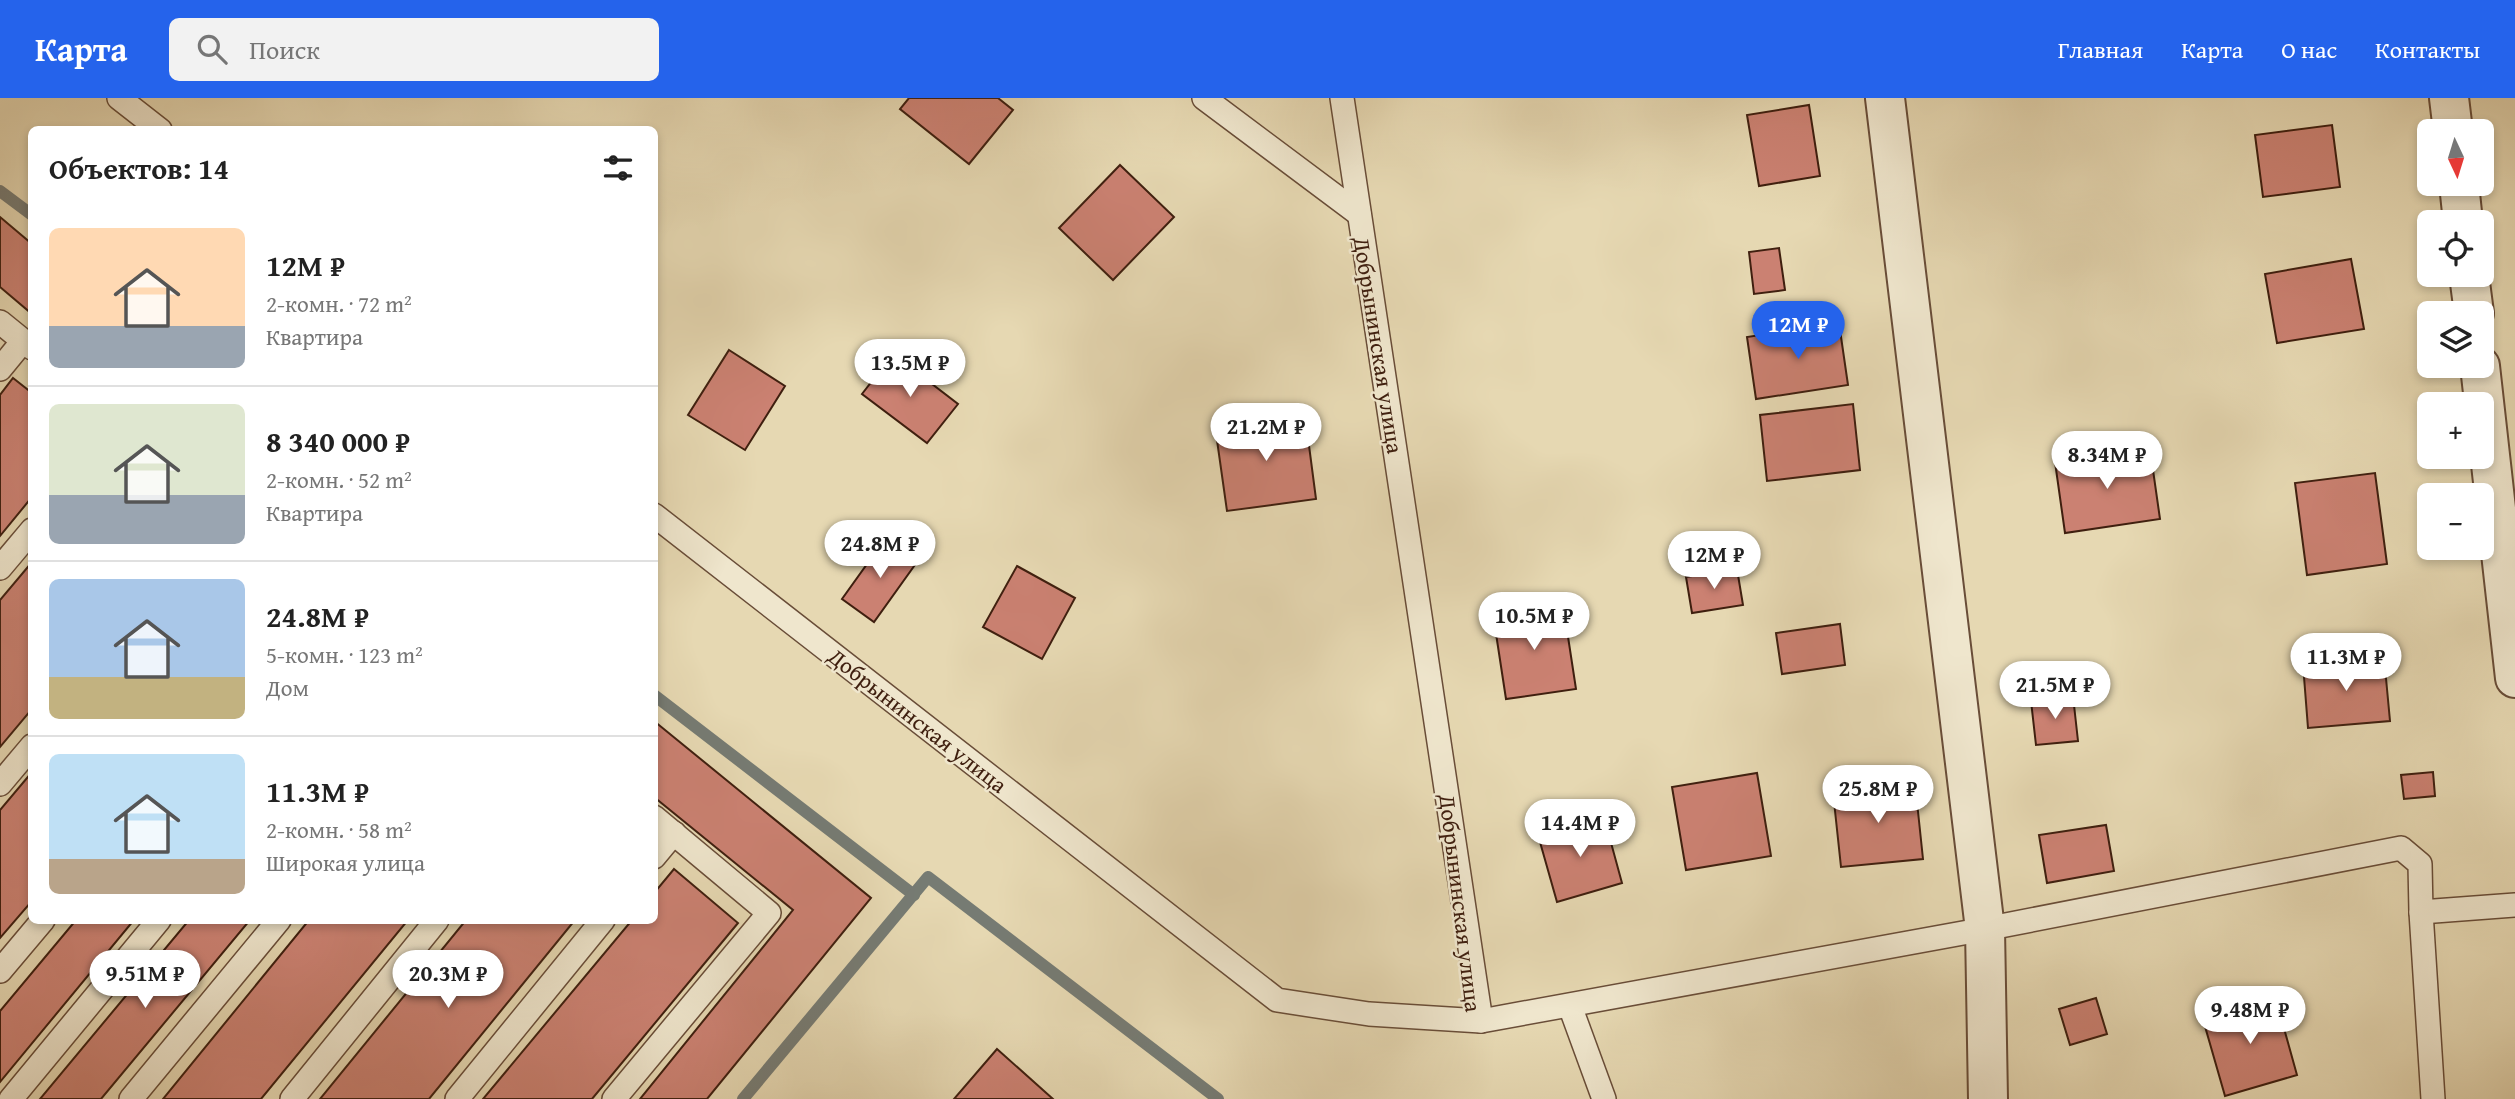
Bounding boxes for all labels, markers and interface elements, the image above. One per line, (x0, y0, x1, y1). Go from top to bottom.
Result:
search box (169, 18, 659, 81)
text: Карта (35, 25, 127, 73)
icon: search (193, 30, 231, 68)
text: Поиск (249, 30, 320, 69)
text: Главная (2058, 32, 2143, 67)
text: Карта (2181, 32, 2243, 67)
text: О нас (2281, 32, 2337, 67)
text: Контакты (2375, 32, 2480, 67)
north arrow (2417, 119, 2494, 196)
map controls (2417, 119, 2494, 560)
text: Объектов: 14 (49, 146, 229, 190)
icon: filters (599, 149, 637, 187)
button: locate (2417, 210, 2494, 287)
street label: Добрынинская улица (1345, 233, 1412, 456)
text: 12M ₽ (266, 243, 345, 287)
icon: home (105, 256, 189, 340)
text: 2-комн. · 72 m² (266, 287, 412, 320)
button: layers (2417, 301, 2494, 378)
pin: 12M ₽ (1749, 302, 1847, 361)
text: 12M ₽ (1768, 307, 1828, 340)
text: Квартира (266, 320, 363, 353)
pin: 13.5M ₽ (845, 340, 975, 399)
text: 13.5M ₽ (870, 345, 950, 378)
button: + (2417, 392, 2494, 469)
pin: 21.2M ₽ (1201, 404, 1331, 463)
text: 21.2M ₽ (1226, 409, 1306, 442)
text: 8 340 000 ₽ (266, 419, 410, 463)
icon: home (105, 432, 189, 516)
pin: 8.34M ₽ (2042, 432, 2172, 491)
text: 8.34M ₽ (2067, 437, 2147, 470)
text: 2-комн. · 52 m² (266, 463, 412, 496)
button: − (2417, 483, 2494, 560)
text: Квартира (266, 496, 363, 529)
pin: 24.8M ₽ (815, 520, 945, 580)
text: 24.8M ₽ (840, 526, 920, 559)
pin: 12M ₽ (1665, 532, 1763, 591)
text: 12M ₽ (1684, 537, 1744, 570)
pin: 10.5M ₽ (1469, 592, 1599, 652)
text: 24.8M ₽ (266, 594, 369, 638)
text: 10.5M ₽ (1494, 598, 1574, 631)
icon: home (105, 607, 189, 691)
pin: 11.3M ₽ (2281, 634, 2411, 693)
text: 5-комн. · 123 m² (266, 638, 423, 671)
street label: Добрынинская улица (821, 639, 1015, 800)
text: 11.3M ₽ (2306, 639, 2386, 672)
pin: 21.5M ₽ (1990, 662, 2120, 721)
text: 21.5M ₽ (2015, 667, 2095, 700)
text: Дом (266, 671, 309, 704)
pin: 25.8M ₽ (1813, 766, 1943, 825)
text: 11.3M ₽ (266, 769, 369, 813)
text: 25.8M ₽ (1838, 771, 1918, 804)
icon: home (105, 782, 189, 866)
street label: Добрынинская улица (1431, 791, 1491, 1014)
pin: 14.4M ₽ (1515, 800, 1645, 859)
text: 14.4M ₽ (1540, 805, 1620, 838)
text: 2-комн. · 58 m² (266, 813, 412, 846)
text: Широкая улица (266, 846, 425, 879)
pin: 9.51M ₽ (80, 950, 210, 1010)
pin: 20.3M ₽ (383, 950, 513, 1010)
text: 9.51M ₽ (105, 956, 185, 989)
text: 20.3M ₽ (408, 956, 488, 989)
pin: 9.48M ₽ (2185, 986, 2315, 1046)
text: 9.48M ₽ (2210, 992, 2290, 1025)

